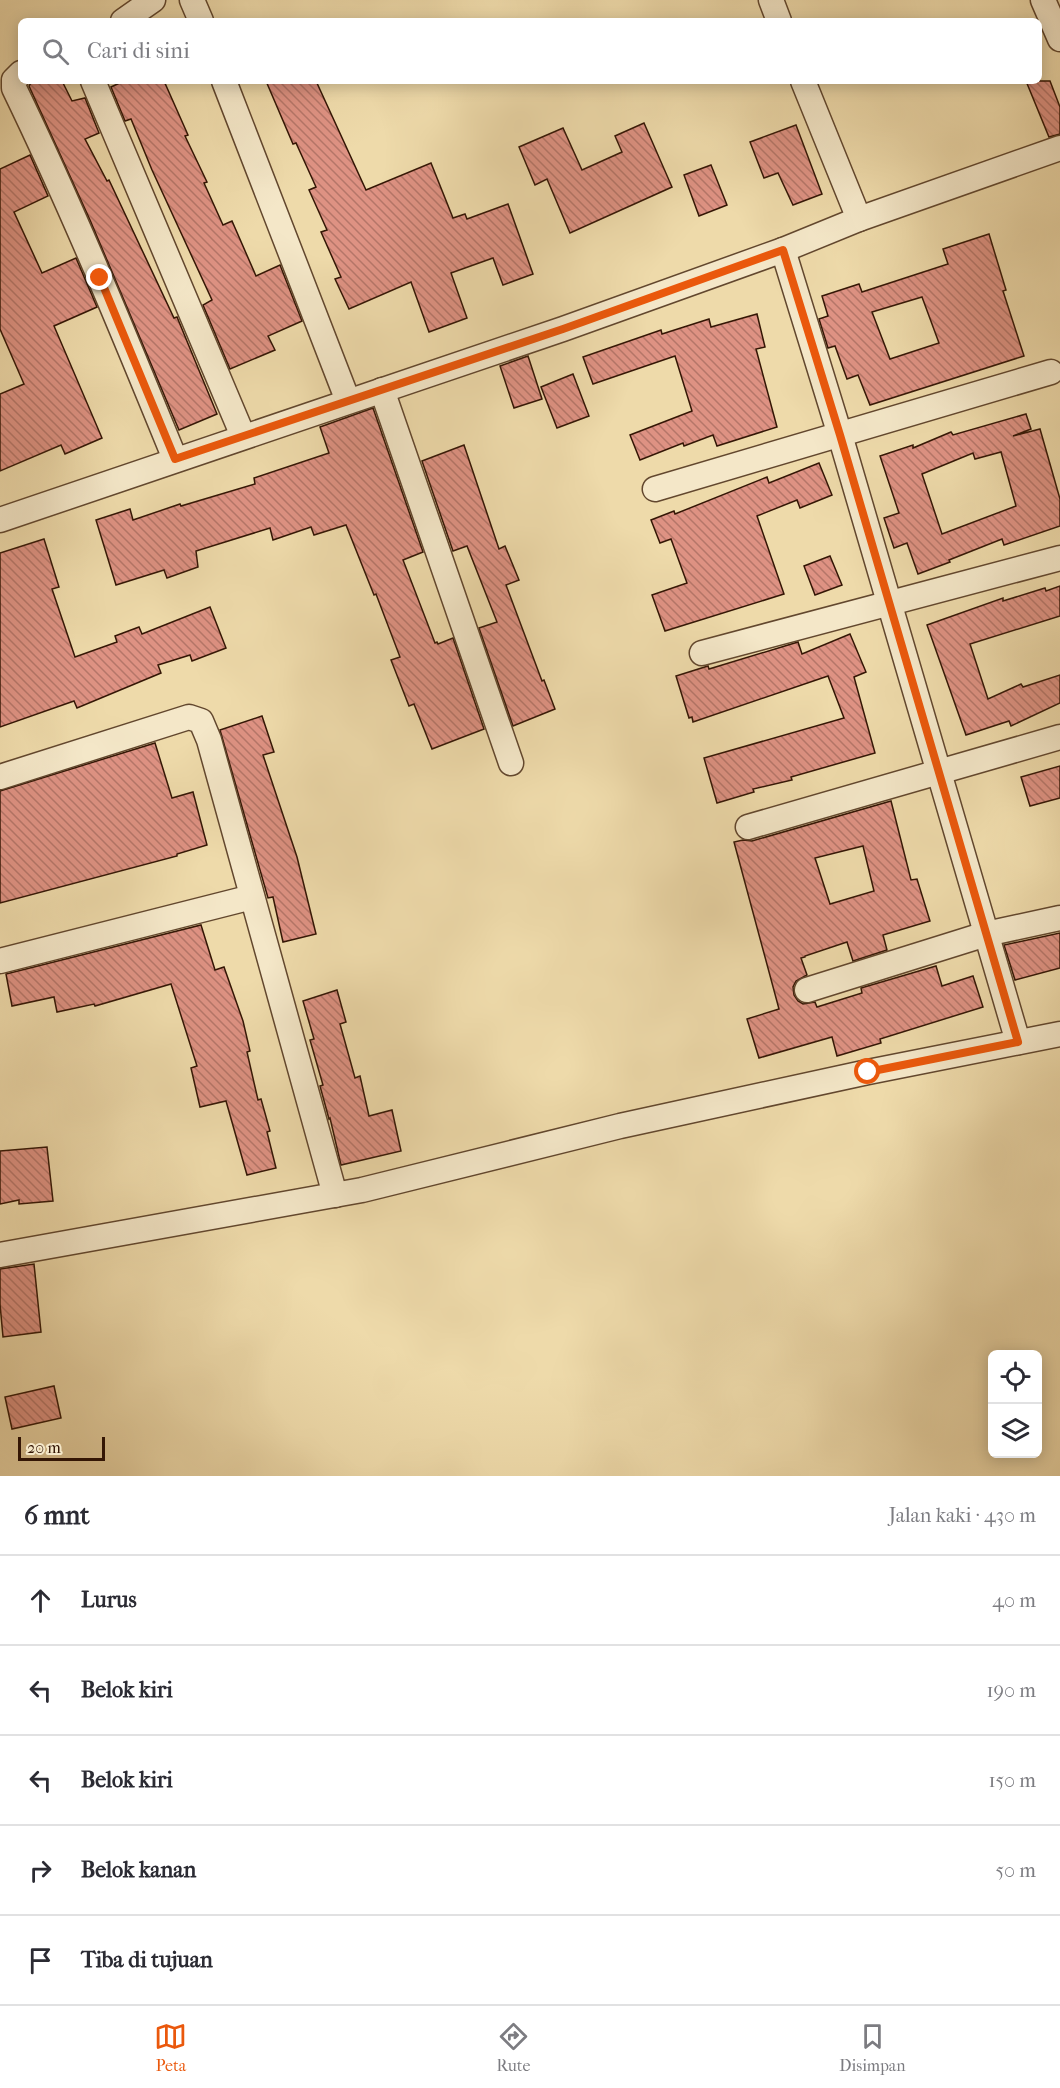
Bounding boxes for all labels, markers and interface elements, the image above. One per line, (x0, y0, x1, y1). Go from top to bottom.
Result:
search box (18, 18, 1042, 84)
icon: search (39, 35, 72, 68)
text: Cari di sini (87, 38, 190, 64)
route end (86, 264, 112, 290)
route start (854, 1058, 880, 1084)
map controls (988, 1350, 1042, 1458)
button: locate (988, 1350, 1042, 1404)
button: layers (988, 1404, 1042, 1458)
scale bar (18, 1434, 105, 1462)
text: 20 m (27, 1438, 61, 1457)
text: 6 mnt (24, 1500, 89, 1531)
text: Jalan kaki · 430 m (889, 1504, 1036, 1527)
icon: ahead (24, 1584, 57, 1617)
text: Lurus (81, 1587, 137, 1613)
text: 40 m (992, 1589, 1036, 1612)
icon: left (24, 1674, 57, 1707)
text: Belok kiri (81, 1677, 173, 1703)
text: 190 m (986, 1679, 1036, 1702)
icon: left (24, 1764, 57, 1797)
text: Belok kiri (81, 1767, 173, 1793)
text: 150 m (988, 1769, 1036, 1792)
icon: right (24, 1854, 57, 1887)
text: Belok kanan (81, 1857, 196, 1883)
text: 50 m (995, 1859, 1036, 1882)
icon: arrive (24, 1944, 57, 1977)
text: Tiba di tujuan (81, 1947, 213, 1973)
tab: Peta (154, 2020, 187, 2075)
tab: Rute (496, 2020, 530, 2075)
tab: Disimpan (839, 2020, 906, 2075)

